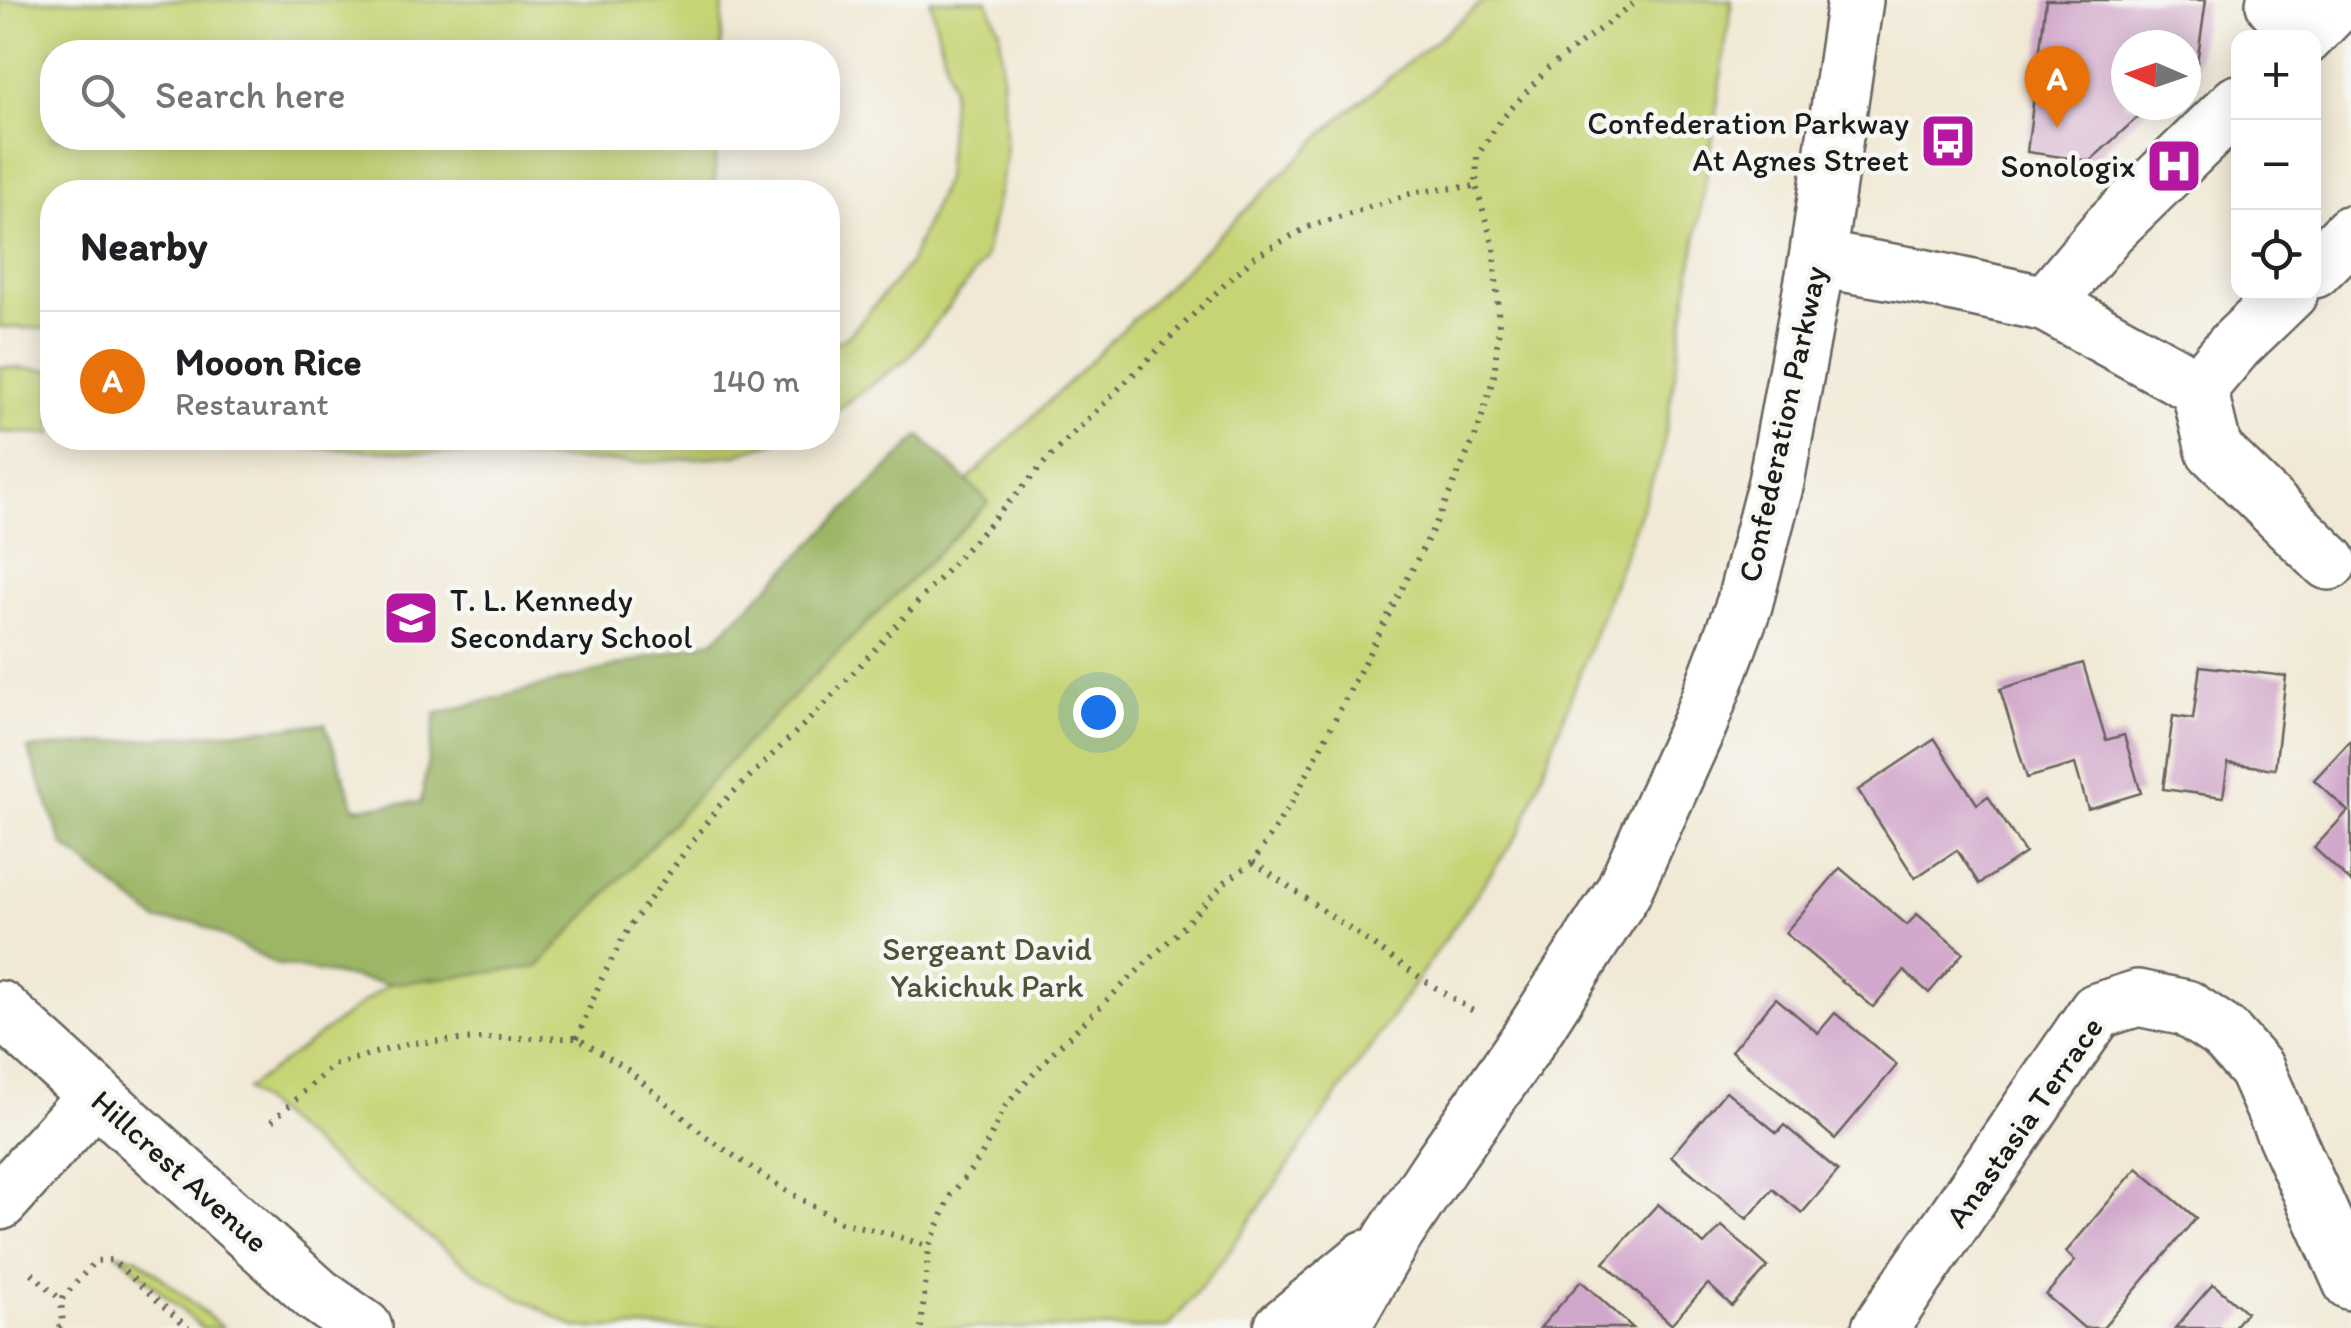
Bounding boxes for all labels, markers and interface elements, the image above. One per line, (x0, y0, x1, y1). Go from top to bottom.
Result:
north arrow (2111, 30, 2201, 120)
map controls (2231, 30, 2321, 300)
button: + (2231, 30, 2321, 120)
search box (40, 40, 840, 150)
pin: A (2024, 46, 2090, 128)
icon: search (75, 68, 130, 123)
text: Search here (155, 72, 346, 118)
place label: Confederation Parkway At Agnes Street (1587, 104, 1909, 179)
bus stop icon: Confederation Parkway At Agnes Street (1918, 111, 1978, 171)
button: − (2231, 120, 2321, 210)
hospital icon: Sonologix (2144, 136, 2204, 196)
place label: Sonologix (2001, 147, 2135, 185)
button: locate (2231, 210, 2321, 300)
text: Nearby (80, 220, 207, 271)
street label: Confederation Parkway (1730, 263, 1834, 585)
text: Mooon Rice (175, 339, 362, 385)
text: A (102, 362, 123, 400)
text: 140 m (712, 362, 800, 400)
text: Restaurant (175, 385, 329, 423)
place label: T. L. Kennedy Secondary School (450, 581, 692, 656)
school or university icon: T. L. Kennedy Secondary School (381, 588, 441, 648)
your location (1073, 687, 1124, 738)
park label: Sergeant David Yakichuk Park (882, 930, 1092, 1005)
street label: Anastasia Terrace (1937, 1009, 2111, 1235)
street label: Hillcrest Avenue (84, 1082, 276, 1260)

